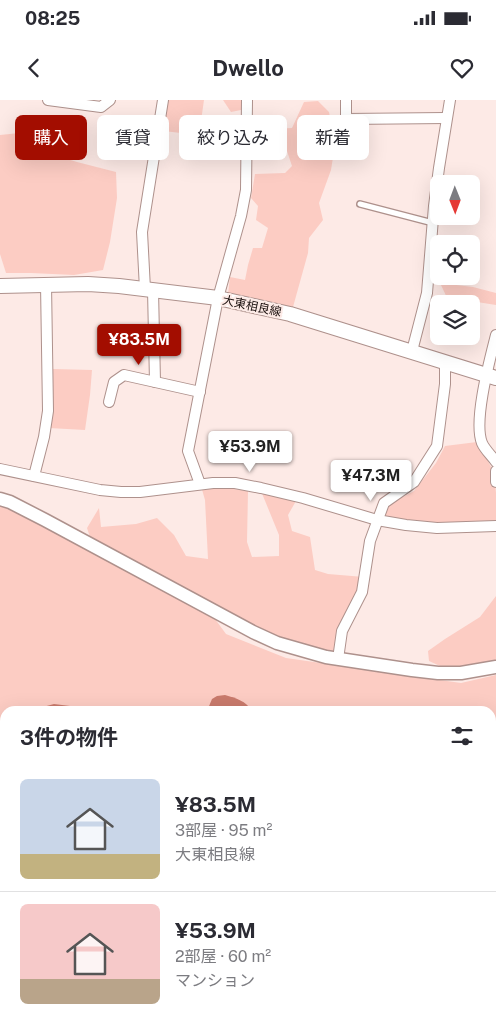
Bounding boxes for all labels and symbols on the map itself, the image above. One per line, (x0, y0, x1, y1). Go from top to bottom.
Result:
north arrow (430, 175, 480, 225)
street label: 大東相良線 (221, 293, 283, 319)
pin: ¥83.5M (98, 324, 180, 366)
pin: ¥53.9M (209, 430, 291, 473)
pin: ¥47.3M (330, 460, 412, 502)

